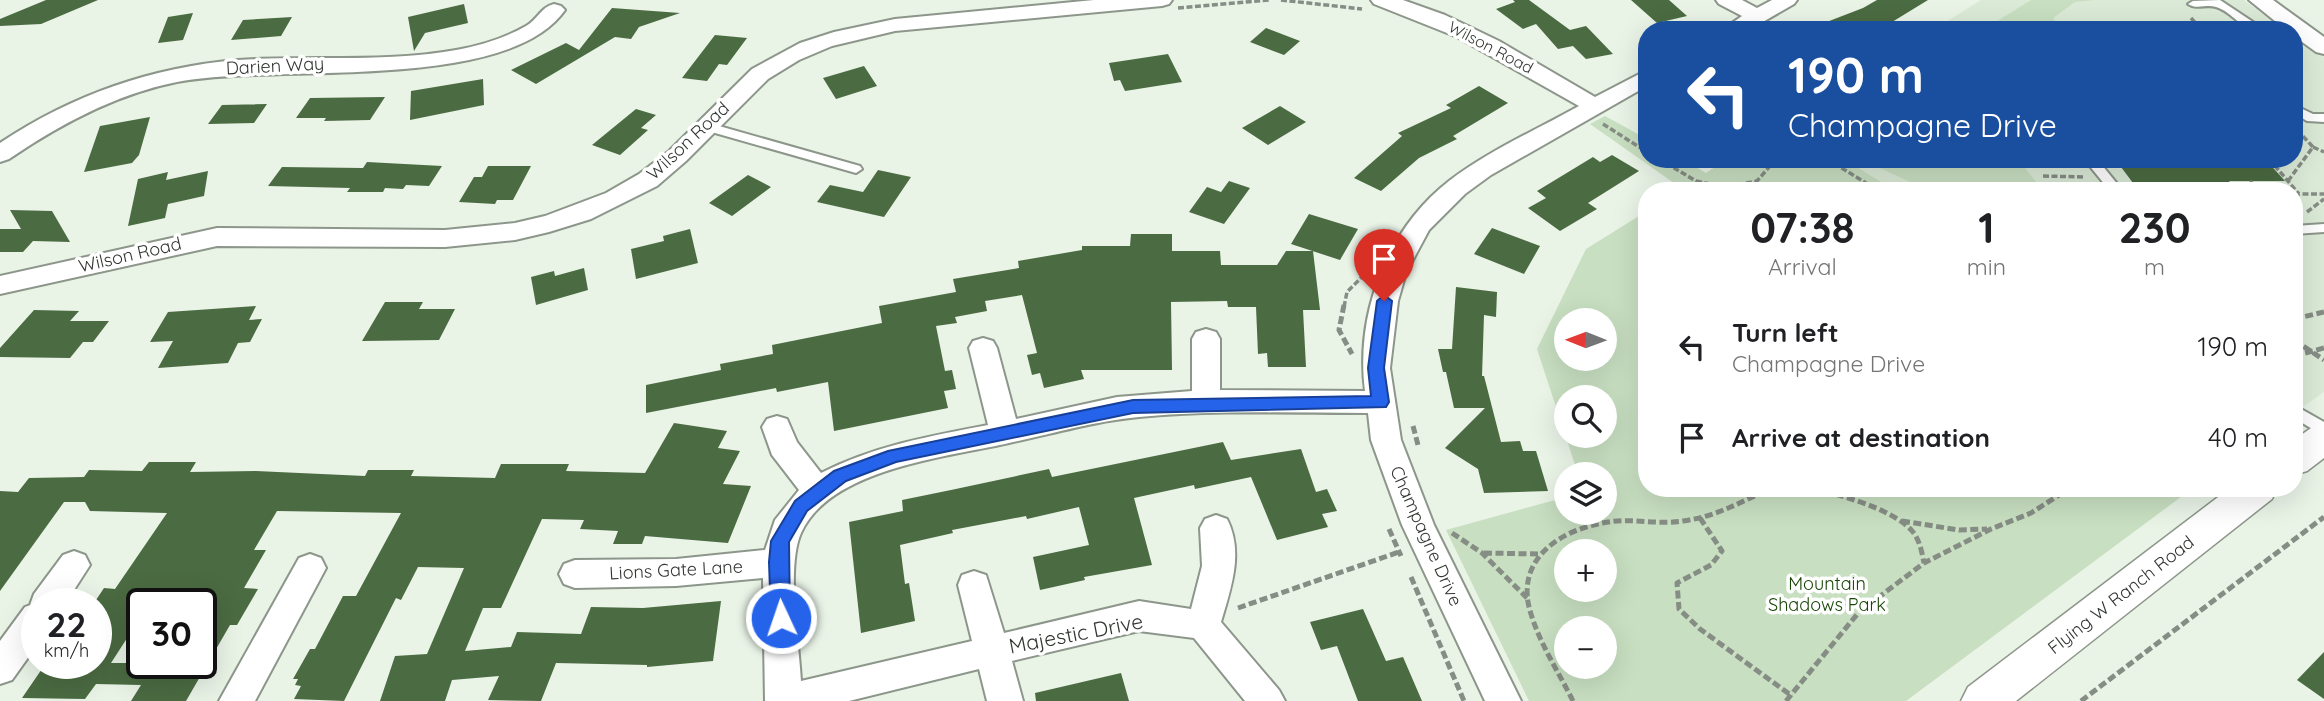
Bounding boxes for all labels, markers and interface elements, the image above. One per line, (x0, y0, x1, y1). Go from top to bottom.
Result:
street label: Wilson Road (1445, 16, 1537, 78)
text: 190 m (1788, 44, 1924, 105)
icon: left (1673, 49, 1764, 140)
street label: Darien Way (225, 51, 325, 80)
street label: Wilson Road (642, 97, 734, 185)
text: Champagne Drive (1788, 105, 2057, 145)
text: 07:38 (1750, 201, 1855, 254)
text: 1 (1978, 201, 1995, 254)
text: 230 (2118, 201, 2191, 254)
pin (1354, 229, 1414, 301)
street label: Wilson Road (76, 232, 183, 277)
icon: arrive (1365, 240, 1403, 278)
text: Arrival (1768, 252, 1837, 281)
text: min (1967, 252, 2006, 281)
text: m (2144, 252, 2165, 281)
north arrow (1554, 308, 1617, 371)
map controls (1554, 308, 1617, 679)
text: Turn left (1732, 316, 1839, 349)
icon: left (1673, 328, 1711, 366)
text: 190 m (2198, 330, 2268, 363)
text: Champagne Drive (1732, 349, 1925, 378)
button: search (1554, 385, 1617, 448)
icon: arrive (1673, 419, 1711, 457)
text: Arrive at destination (1732, 421, 1990, 454)
text: 40 m (2208, 421, 2268, 454)
street label: Champagne Drive (1385, 462, 1468, 610)
button: layers (1554, 462, 1617, 525)
street label: Flying W Ranch Road (2043, 530, 2199, 659)
button: + (1554, 539, 1617, 602)
street label: Lions Gate Lane (609, 555, 743, 584)
park label: Mountain Shadows Park (1768, 572, 1886, 616)
position arrow (744, 581, 818, 655)
speed limit sign: 30 (126, 588, 217, 679)
text: 22 (47, 602, 86, 646)
street label: Majestic Drive (1006, 607, 1145, 659)
button: − (1554, 616, 1617, 679)
text: km/h (44, 639, 89, 662)

